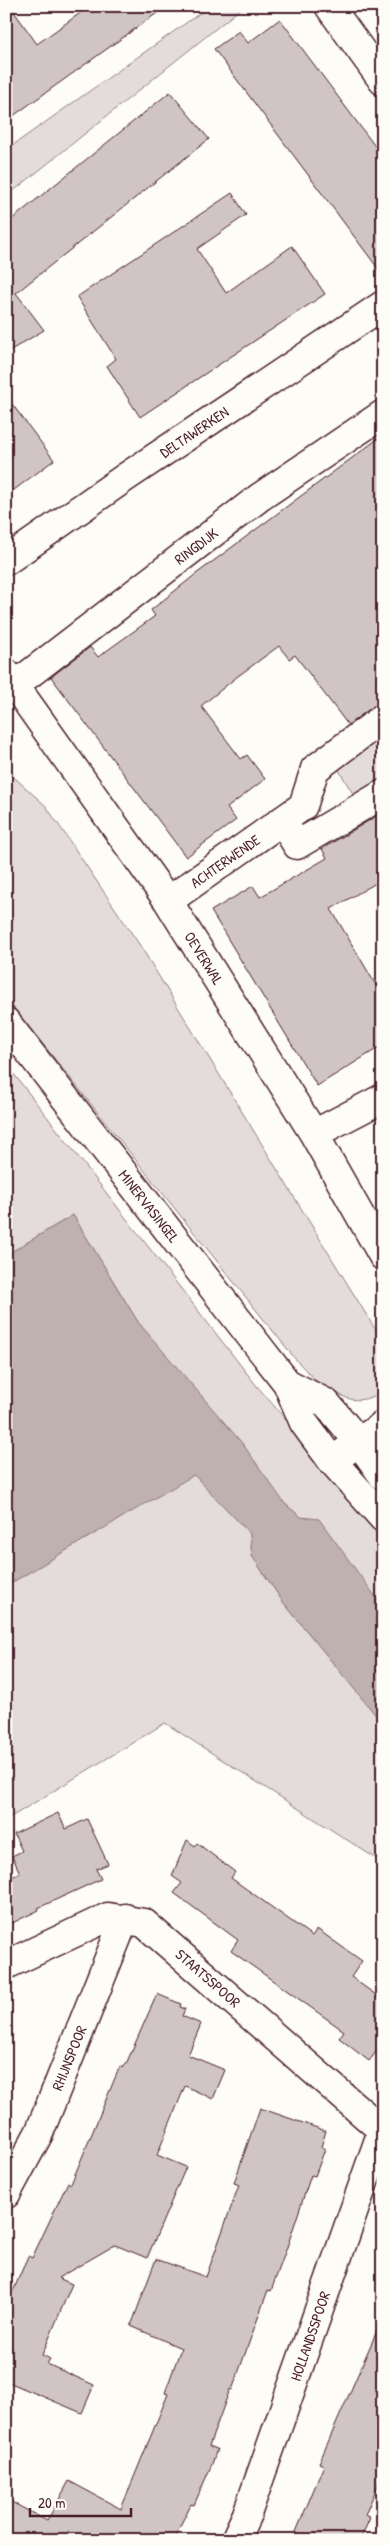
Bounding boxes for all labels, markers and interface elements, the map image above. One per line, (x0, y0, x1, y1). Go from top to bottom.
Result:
street label: DELTAWERKEN (155, 401, 233, 463)
street label: RINGDIJK (170, 523, 222, 569)
street label: ACHTERWENDE (186, 829, 264, 893)
street label: OEVERWAL (179, 927, 229, 989)
street label: MINERVASINGEL (114, 1165, 184, 1247)
street label: STAATSSPOOR (171, 1944, 245, 2012)
street label: RHIJNSPOOR (46, 2022, 92, 2094)
street label: HOLLANDSSPOOR (285, 2288, 335, 2384)
scale bar (30, 2486, 131, 2518)
text: 20 m (38, 2492, 65, 2513)

